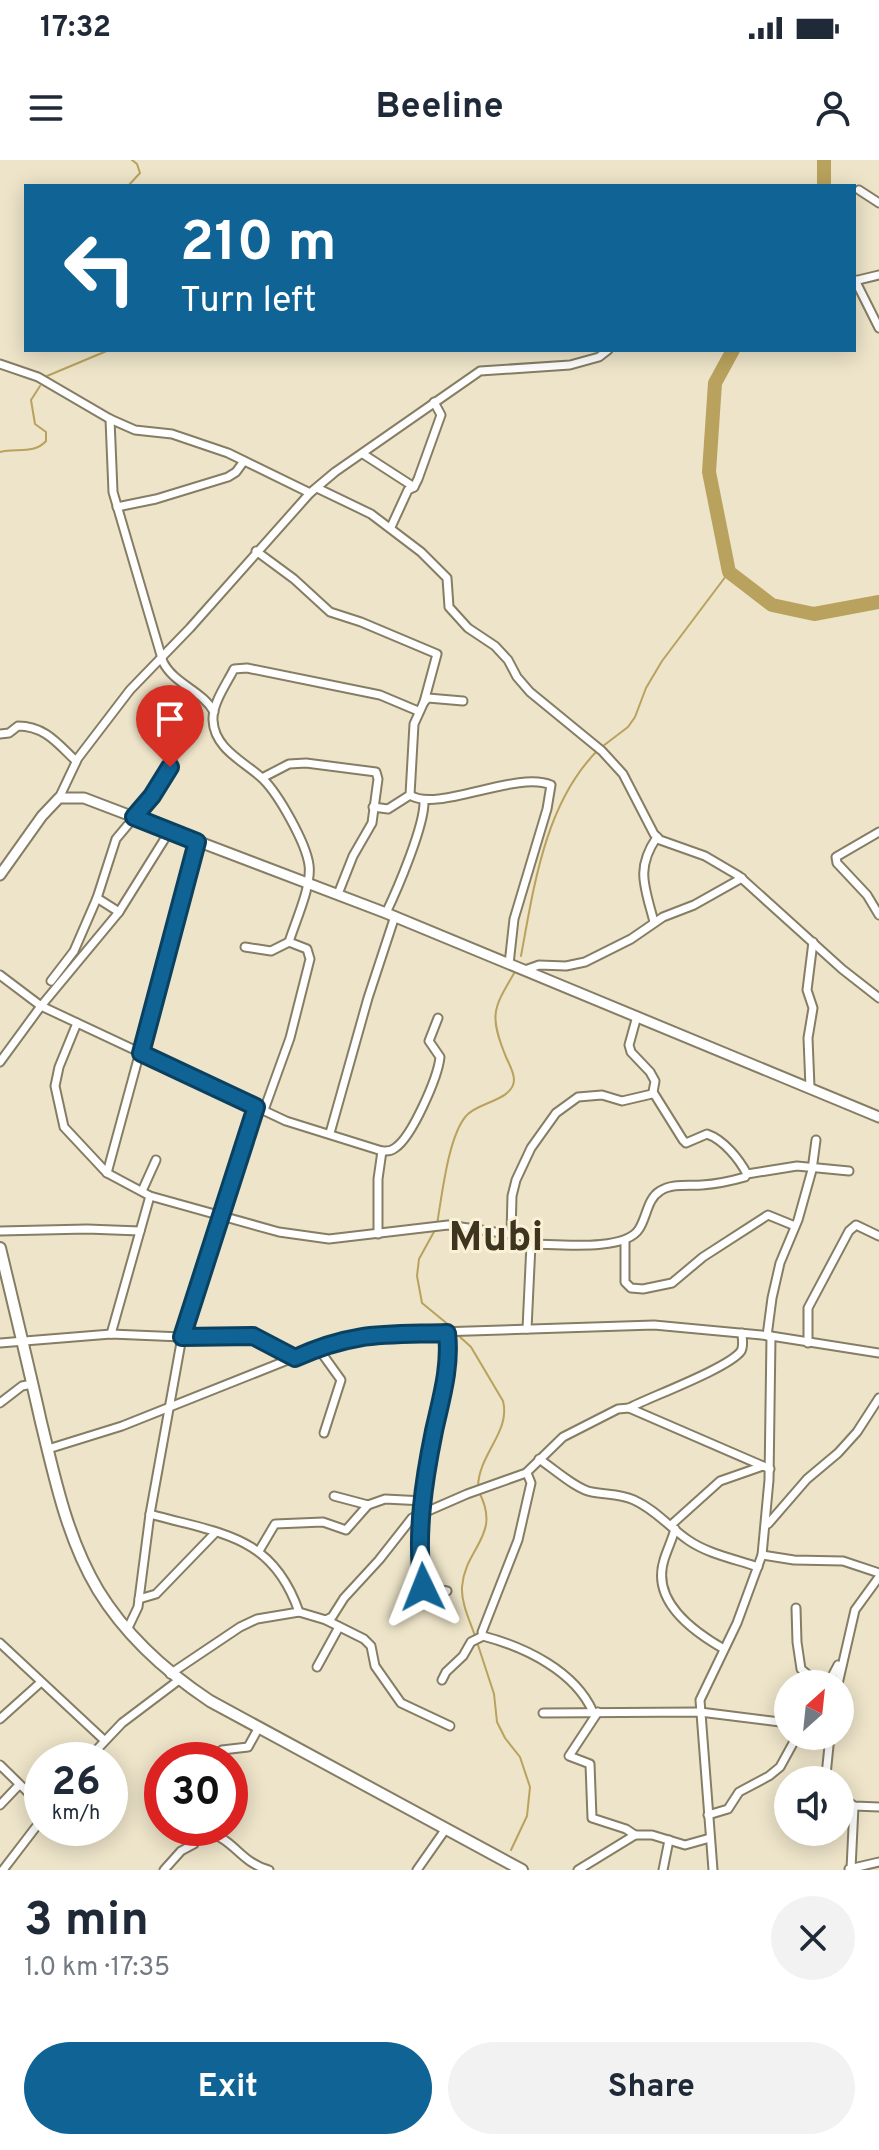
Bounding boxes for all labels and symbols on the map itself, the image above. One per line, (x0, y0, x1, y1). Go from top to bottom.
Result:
pin (136, 685, 204, 767)
district label: Mubi (449, 1213, 543, 1266)
position arrow (381, 1545, 465, 1629)
north arrow (774, 1670, 854, 1750)
speed limit sign: 30 (144, 1742, 248, 1846)

